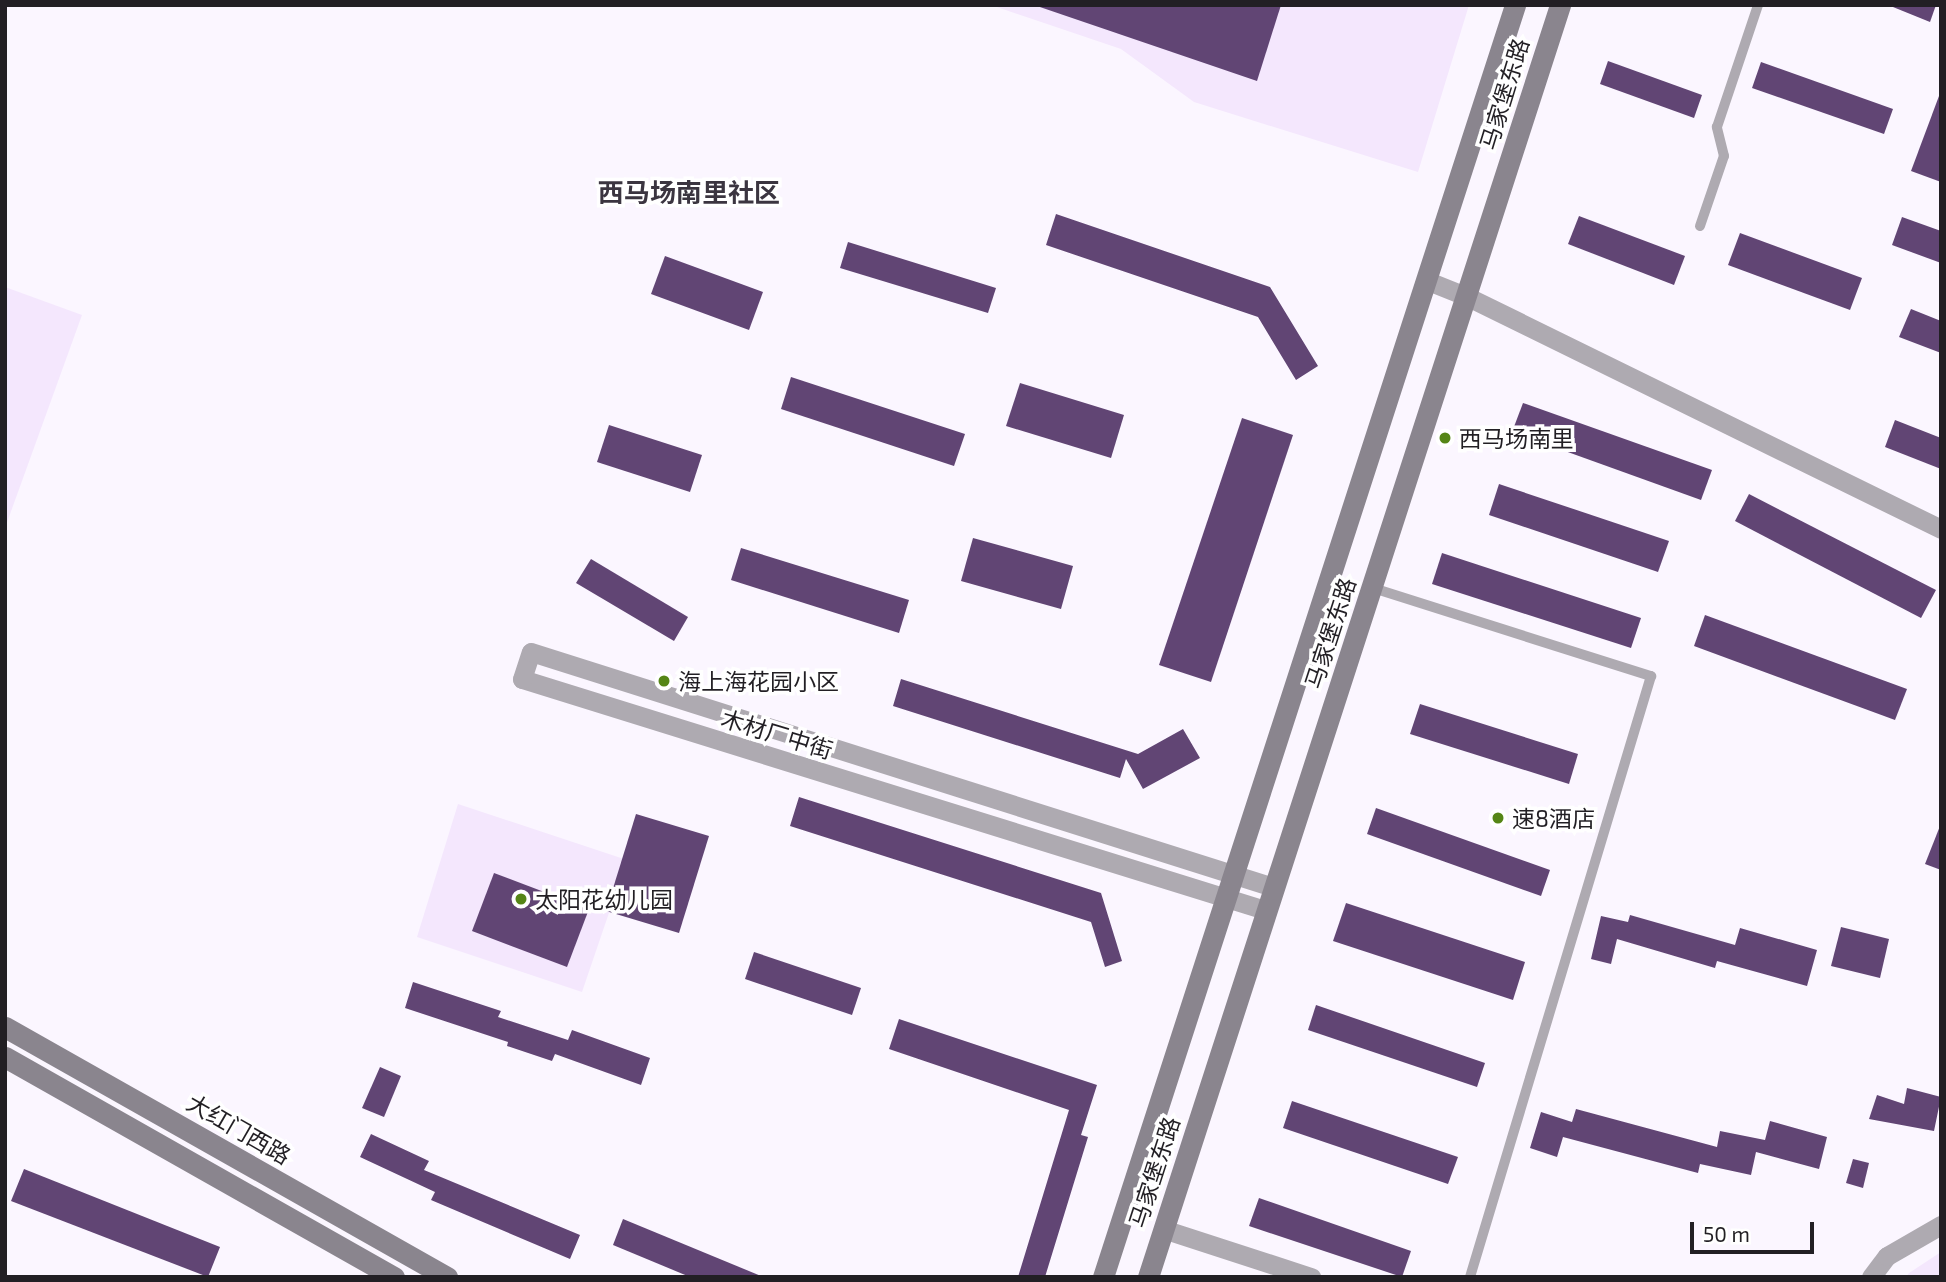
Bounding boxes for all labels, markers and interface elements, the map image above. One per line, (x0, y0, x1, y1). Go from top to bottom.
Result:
street label: 马家堡东路 (1474, 35, 1534, 153)
district label: 西马场南里社区 (598, 176, 780, 208)
place label: 西马场南里 (1459, 424, 1574, 452)
marker: 西马场南里 (1437, 430, 1453, 446)
street label: 马家堡东路 (1299, 574, 1361, 692)
place label: 海上海花园小区 (678, 667, 839, 695)
marker: 海上海花园小区 (656, 673, 672, 689)
street label: 木材厂中街 (718, 704, 836, 764)
place label: 速8酒店 (1512, 804, 1595, 832)
marker: 速8酒店 (1490, 810, 1506, 826)
place label: 太阳花幼儿园 (535, 885, 673, 913)
marker: 太阳花幼儿园 (513, 891, 529, 907)
street label: 大红门西路 (182, 1088, 296, 1170)
street label: 马家堡东路 (1123, 1113, 1185, 1231)
scale bar (1694, 1208, 1818, 1252)
text: 50 m (1703, 1221, 1750, 1246)

